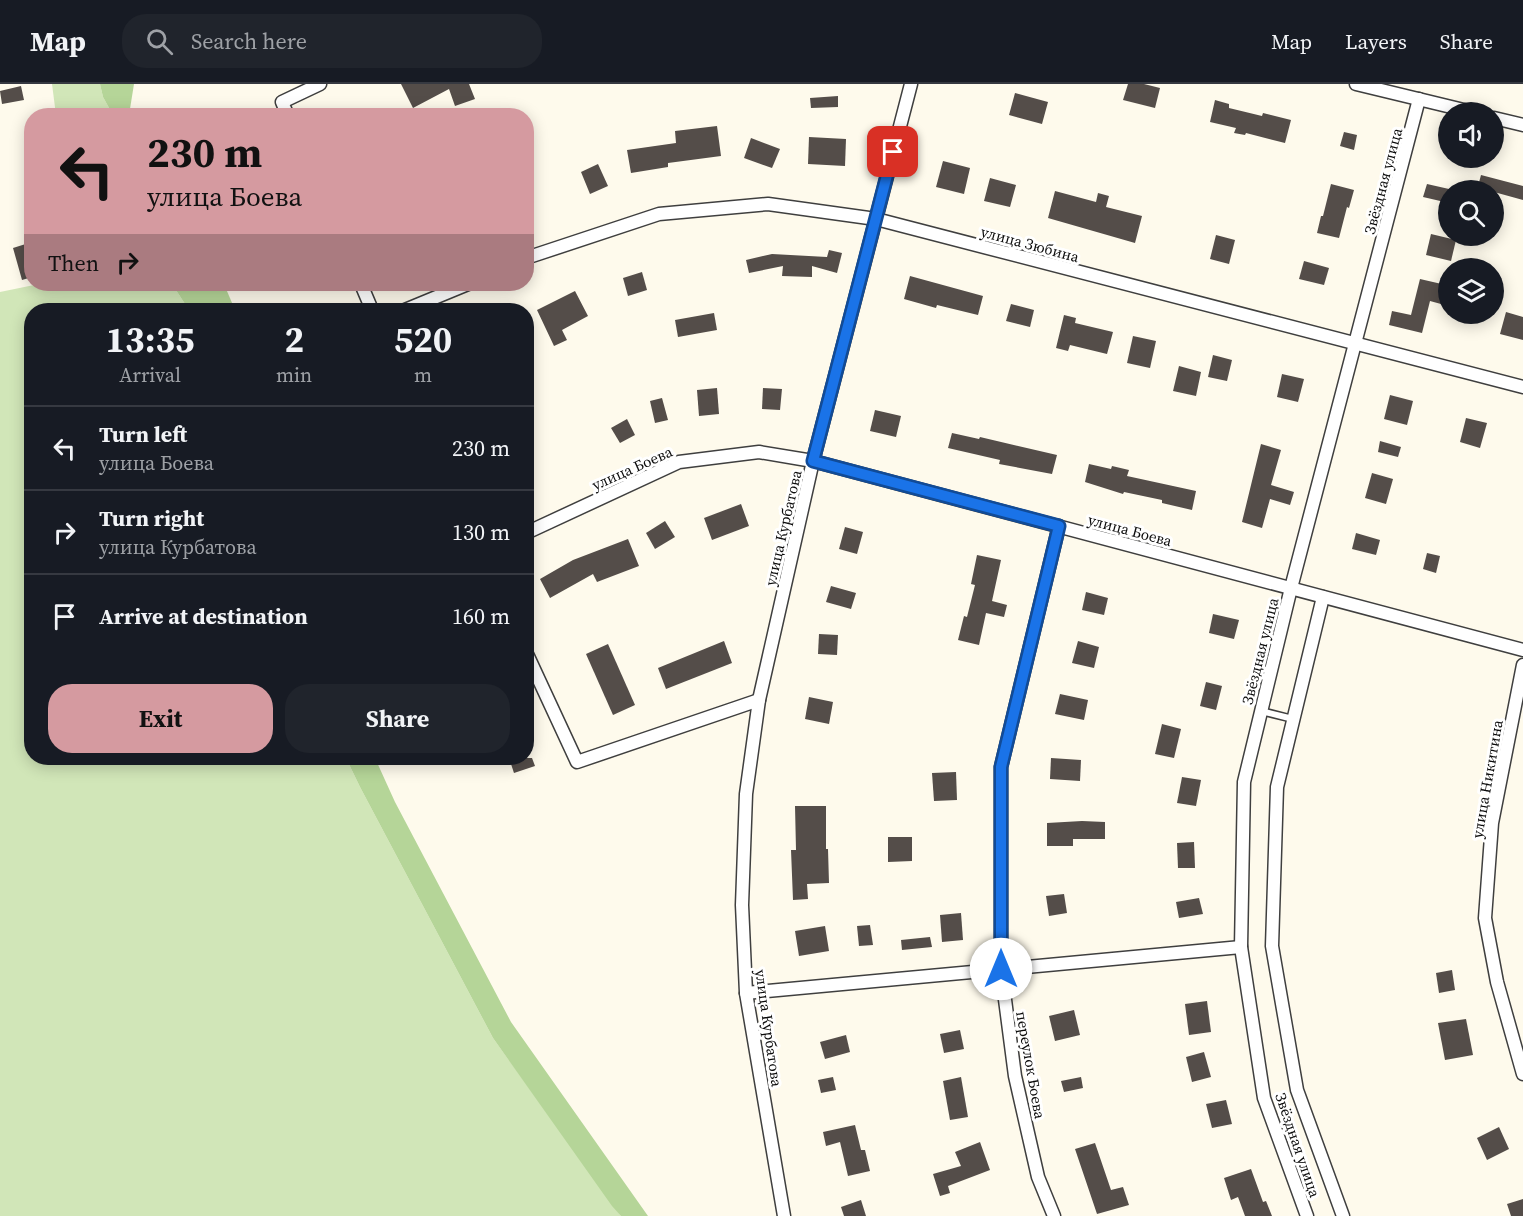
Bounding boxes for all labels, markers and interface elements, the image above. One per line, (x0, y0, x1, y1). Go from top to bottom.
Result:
search box (122, 14, 542, 68)
text: Map (30, 22, 86, 60)
icon: search (143, 25, 176, 58)
text: Search here (191, 26, 307, 56)
text: Map (1271, 27, 1312, 56)
text: Layers (1345, 27, 1407, 56)
text: Share (1440, 27, 1493, 56)
map controls (1438, 102, 1504, 324)
button: sound (1438, 102, 1504, 168)
text: 230 m (147, 123, 262, 181)
street label: Звёздная улица (1359, 125, 1407, 237)
pin (867, 126, 918, 177)
icon: left (48, 132, 126, 210)
icon: arrive (876, 135, 909, 168)
text: улица Боева (147, 178, 302, 215)
button: search (1438, 180, 1504, 246)
street label: улица Зюбина (979, 221, 1082, 267)
icon: right (111, 246, 144, 279)
text: Then (48, 248, 99, 278)
button: layers (1438, 258, 1504, 324)
text: 13:35 (106, 315, 194, 364)
text: 2 (284, 315, 304, 364)
text: 520 (394, 315, 452, 364)
text: Arrival (119, 361, 181, 389)
text: min (276, 361, 312, 389)
text: m (414, 361, 432, 389)
text: Turn left (99, 419, 187, 449)
icon: left (48, 432, 81, 465)
text: 230 m (452, 433, 510, 463)
street label: улица Боева (588, 441, 676, 495)
text: улица Боева (99, 449, 214, 477)
street label: улица Курбатова (759, 468, 807, 588)
text: Turn right (99, 503, 204, 533)
street label: улица Боева (1086, 509, 1175, 551)
icon: right (48, 516, 81, 549)
text: 130 m (452, 517, 510, 547)
text: улица Курбатова (99, 533, 257, 561)
street label: Звёздная улица (1237, 595, 1284, 707)
icon: arrive (48, 600, 81, 633)
text: Arrive at destination (99, 601, 308, 631)
text: 160 m (452, 601, 510, 631)
button: Exit (48, 684, 273, 753)
button: Share (285, 684, 510, 753)
street label: улица Никитина (1466, 718, 1508, 840)
position arrow (969, 937, 1033, 1001)
street label: улица Курбатова (750, 968, 788, 1088)
street label: переулок Боева (1011, 1010, 1051, 1121)
street label: Звёздная улица (1270, 1090, 1326, 1200)

